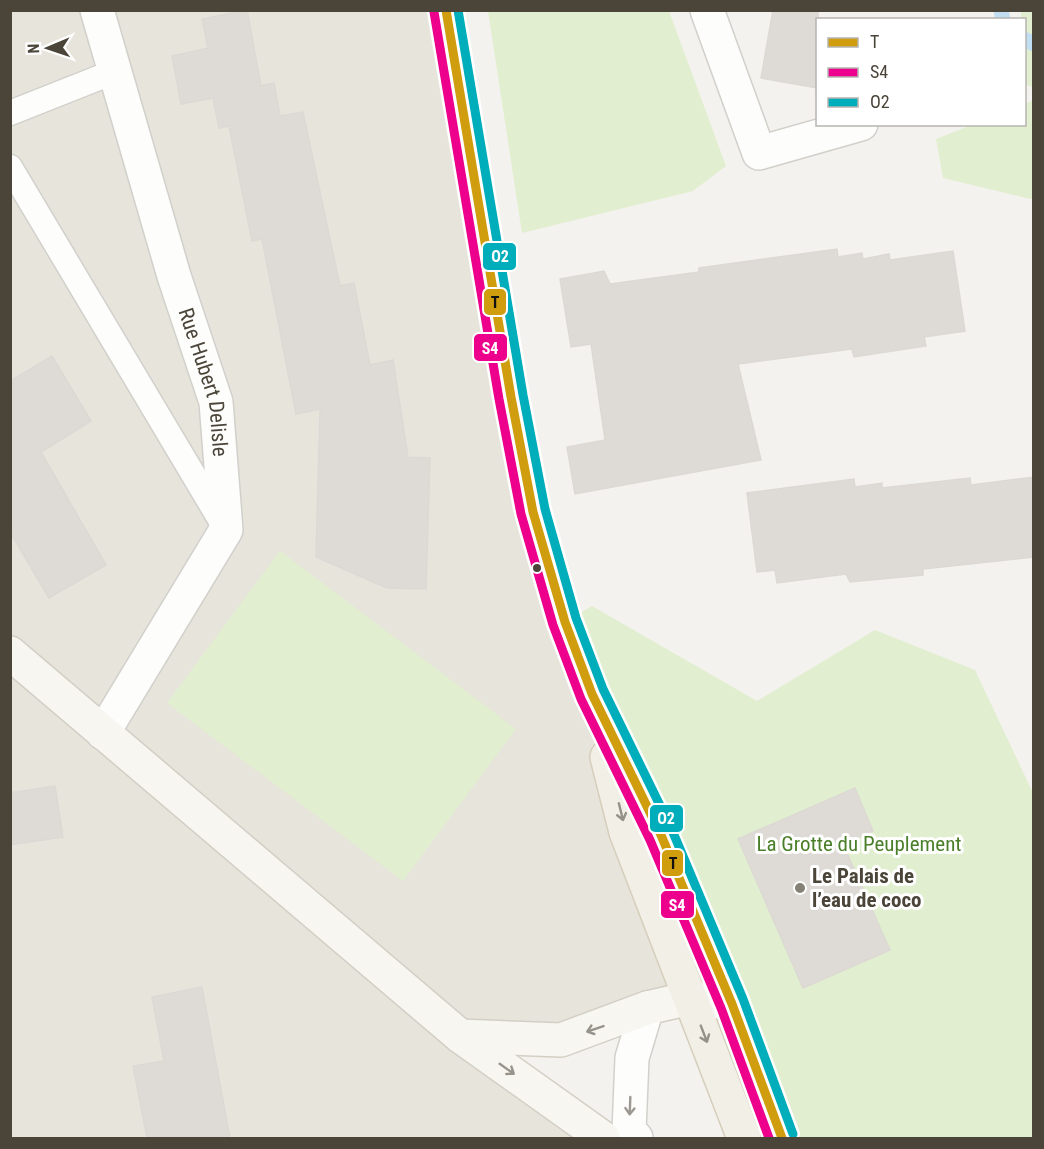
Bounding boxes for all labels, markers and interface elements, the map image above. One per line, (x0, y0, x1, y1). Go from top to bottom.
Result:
north arrow (18, 18, 78, 78)
legend (816, 18, 1026, 126)
text: T (870, 31, 879, 52)
text: N (24, 43, 43, 54)
text: S4 (870, 61, 888, 82)
text: O2 (870, 91, 890, 112)
line badge: O2 (482, 242, 517, 271)
text: O2 (491, 247, 509, 266)
line badge: T (483, 288, 507, 316)
text: T (491, 293, 500, 312)
street label: Rue Hubert Delisle (174, 305, 232, 458)
line badge: S4 (473, 333, 508, 362)
text: S4 (482, 339, 498, 358)
unlabelled marker (531, 562, 543, 574)
one-way arrow (616, 802, 628, 821)
line badge: O2 (649, 804, 684, 833)
text: O2 (657, 809, 675, 828)
park label: La Grotte du Peuplement (756, 832, 962, 856)
line badge: T (661, 849, 684, 877)
text: T (669, 854, 678, 873)
place label: Le Palais de l’eau de coco (812, 864, 922, 912)
marker: Le Palais de l’eau de coco (793, 881, 807, 895)
line badge: S4 (660, 890, 695, 919)
text: S4 (669, 896, 685, 915)
one-way arrow (586, 1024, 605, 1035)
one-way arrow (699, 1024, 710, 1043)
one-way arrow (499, 1063, 515, 1075)
one-way arrow (625, 1096, 636, 1116)

